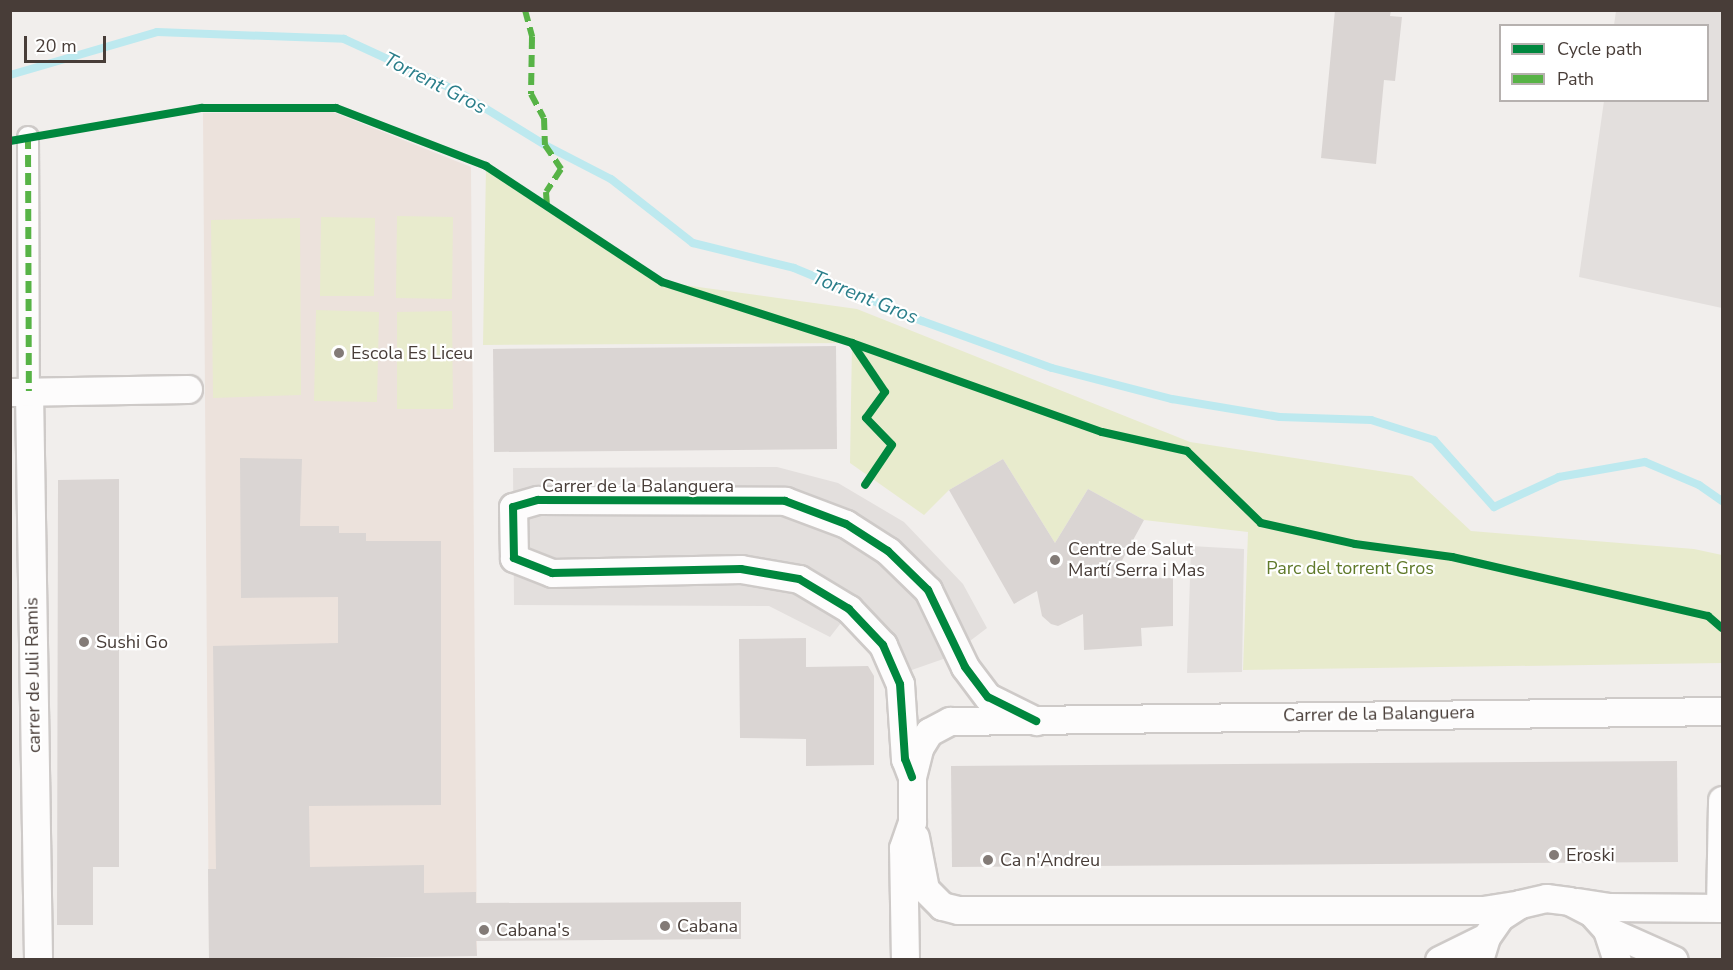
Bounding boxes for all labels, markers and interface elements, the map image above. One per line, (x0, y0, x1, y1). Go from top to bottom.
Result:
scale bar (27, 24, 110, 62)
legend (1499, 24, 1709, 102)
text: 20 m (35, 34, 77, 58)
text: Cycle path (1557, 37, 1642, 61)
water label: Torrent Gros (380, 47, 490, 119)
text: Path (1557, 67, 1594, 91)
water label: Torrent Gros (808, 265, 922, 329)
place label: Escola Es Liceu (351, 342, 473, 364)
marker: Escola Es Liceu (332, 346, 346, 360)
street label: Carrer de la Balanguera (542, 475, 734, 497)
place label: Centre de Salut Martí Serra i Mas (1068, 539, 1205, 582)
marker: Centre de Salut Martí Serra i Mas (1046, 551, 1064, 569)
park label: Parc del torrent Gros (1266, 557, 1434, 579)
street label: carrer de Juli Ramis (21, 597, 45, 753)
place label: Sushi Go (96, 631, 168, 653)
marker: Sushi Go (77, 635, 91, 649)
street label: Carrer de la Balanguera (1283, 702, 1475, 726)
place label: Eroski (1566, 844, 1615, 866)
marker: Eroski (1547, 848, 1561, 862)
place label: Ca n'Andreu (1000, 849, 1100, 871)
marker: Ca n'Andreu (981, 853, 995, 867)
place label: Cabana (677, 915, 738, 937)
place label: Cabana's (496, 919, 570, 941)
marker: Cabana (658, 919, 672, 933)
marker: Cabana's (477, 923, 491, 937)

